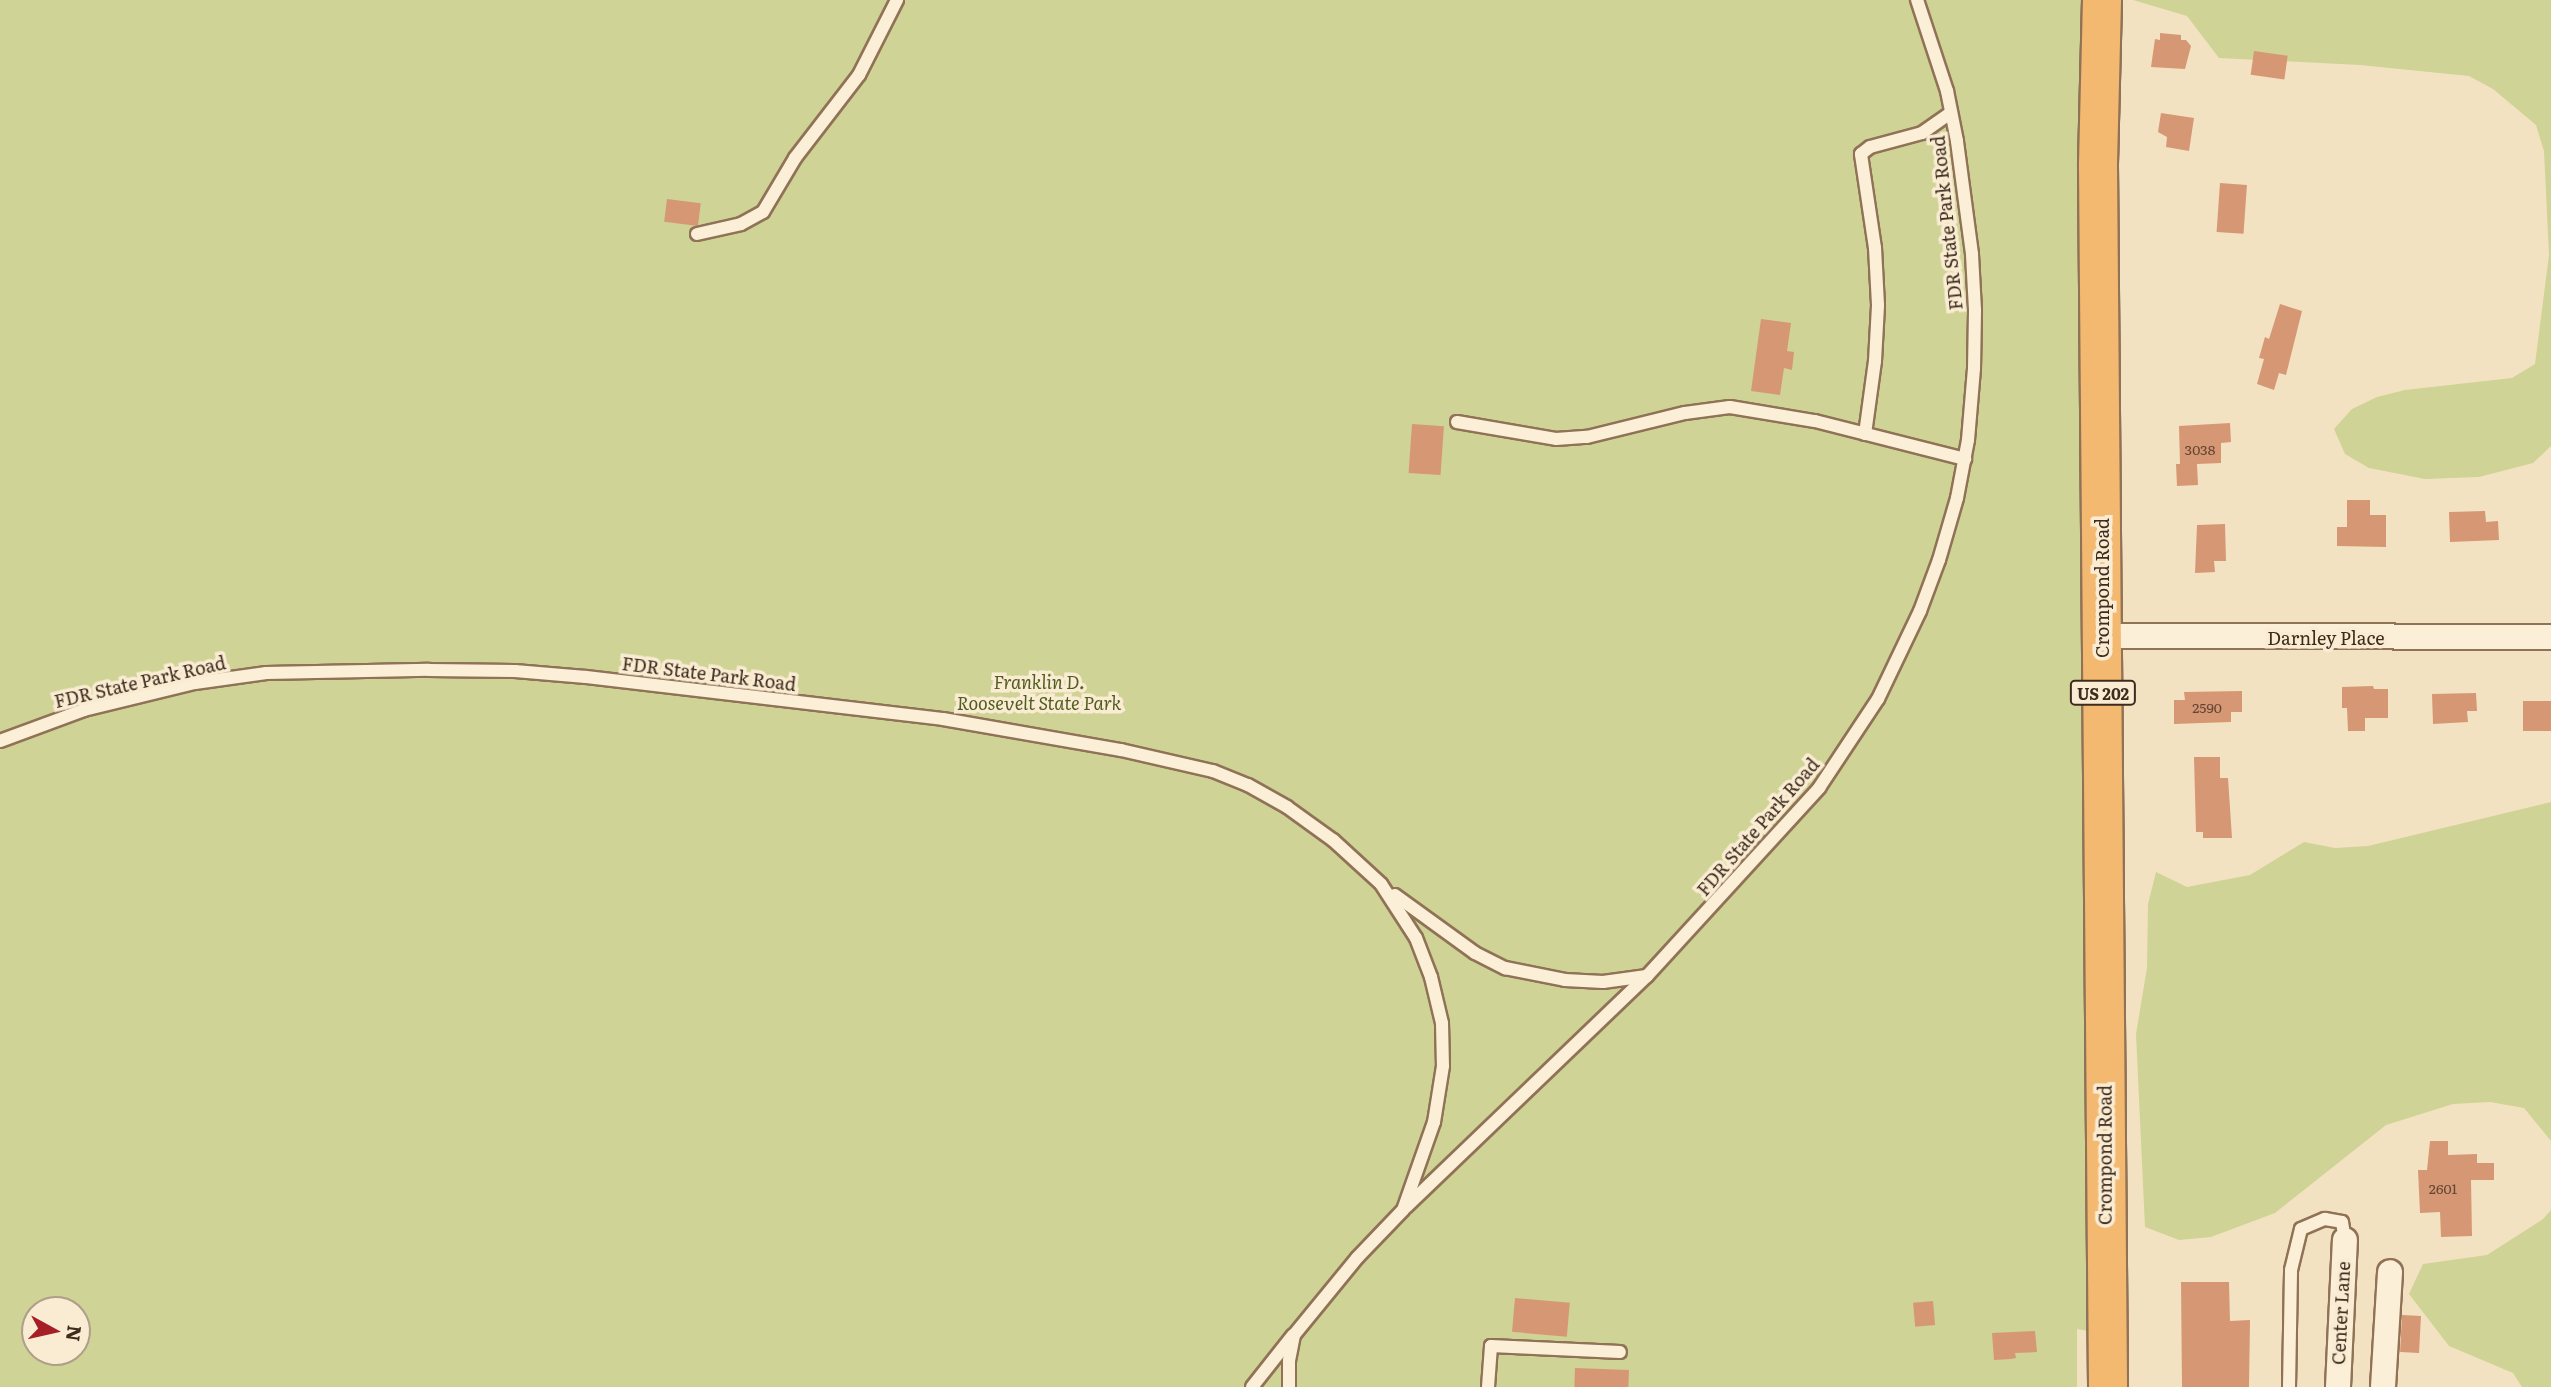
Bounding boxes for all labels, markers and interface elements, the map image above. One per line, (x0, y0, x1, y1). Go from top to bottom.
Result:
street label: FDR State Park Road (1927, 135, 1967, 311)
house number: 3038 (2185, 441, 2215, 457)
street label: Crompond Road (2091, 518, 2113, 658)
street label: Darnley Place (2267, 627, 2385, 649)
street label: FDR State Park Road (52, 652, 228, 712)
street label: FDR State Park Road (621, 653, 797, 695)
park label: Franklin D. Roosevelt State Park (957, 672, 1121, 714)
road number: US 202 (2070, 680, 2136, 706)
house number: 2590 (2192, 699, 2222, 715)
street label: FDR State Park Road (1692, 754, 1824, 900)
street label: Crompond Road (2094, 1085, 2116, 1225)
house number: 2601 (2429, 1180, 2457, 1196)
street label: Center Lane (2328, 1261, 2354, 1365)
north arrow (21, 1296, 91, 1366)
text: N (60, 1324, 90, 1343)

